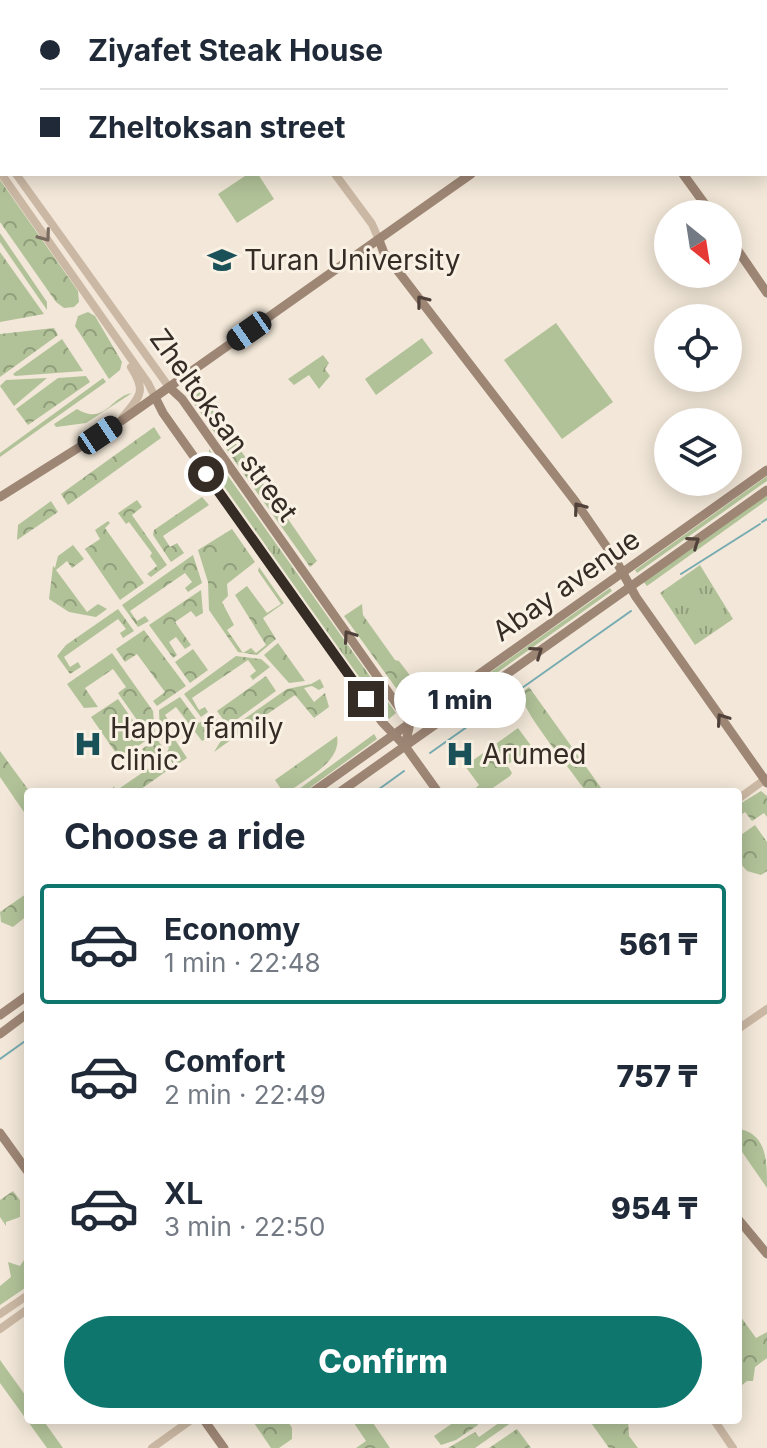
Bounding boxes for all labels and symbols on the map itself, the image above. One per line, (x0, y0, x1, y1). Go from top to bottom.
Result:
north arrow (654, 200, 742, 288)
one-way arrow (35, 227, 50, 241)
place label: Turan University (244, 243, 460, 277)
school or university icon: Turan University (207, 245, 237, 275)
one-way arrow (417, 295, 431, 310)
car (222, 307, 276, 355)
street label: Zheltoksan street (143, 322, 305, 528)
car (73, 412, 127, 458)
route start (188, 456, 224, 492)
one-way arrow (575, 502, 589, 516)
street label: Abay avenue (486, 522, 646, 648)
one-way arrow (685, 537, 699, 552)
one-way arrow (344, 631, 359, 645)
one-way arrow (529, 647, 543, 662)
callout: 1 min (394, 671, 526, 727)
route end (348, 681, 384, 717)
place label: Happy family clinic (110, 711, 284, 777)
one-way arrow (717, 714, 732, 728)
hospital icon: Happy family clinic (73, 729, 103, 759)
place label: Arumed (482, 737, 586, 771)
hospital icon: Arumed (445, 739, 475, 769)

